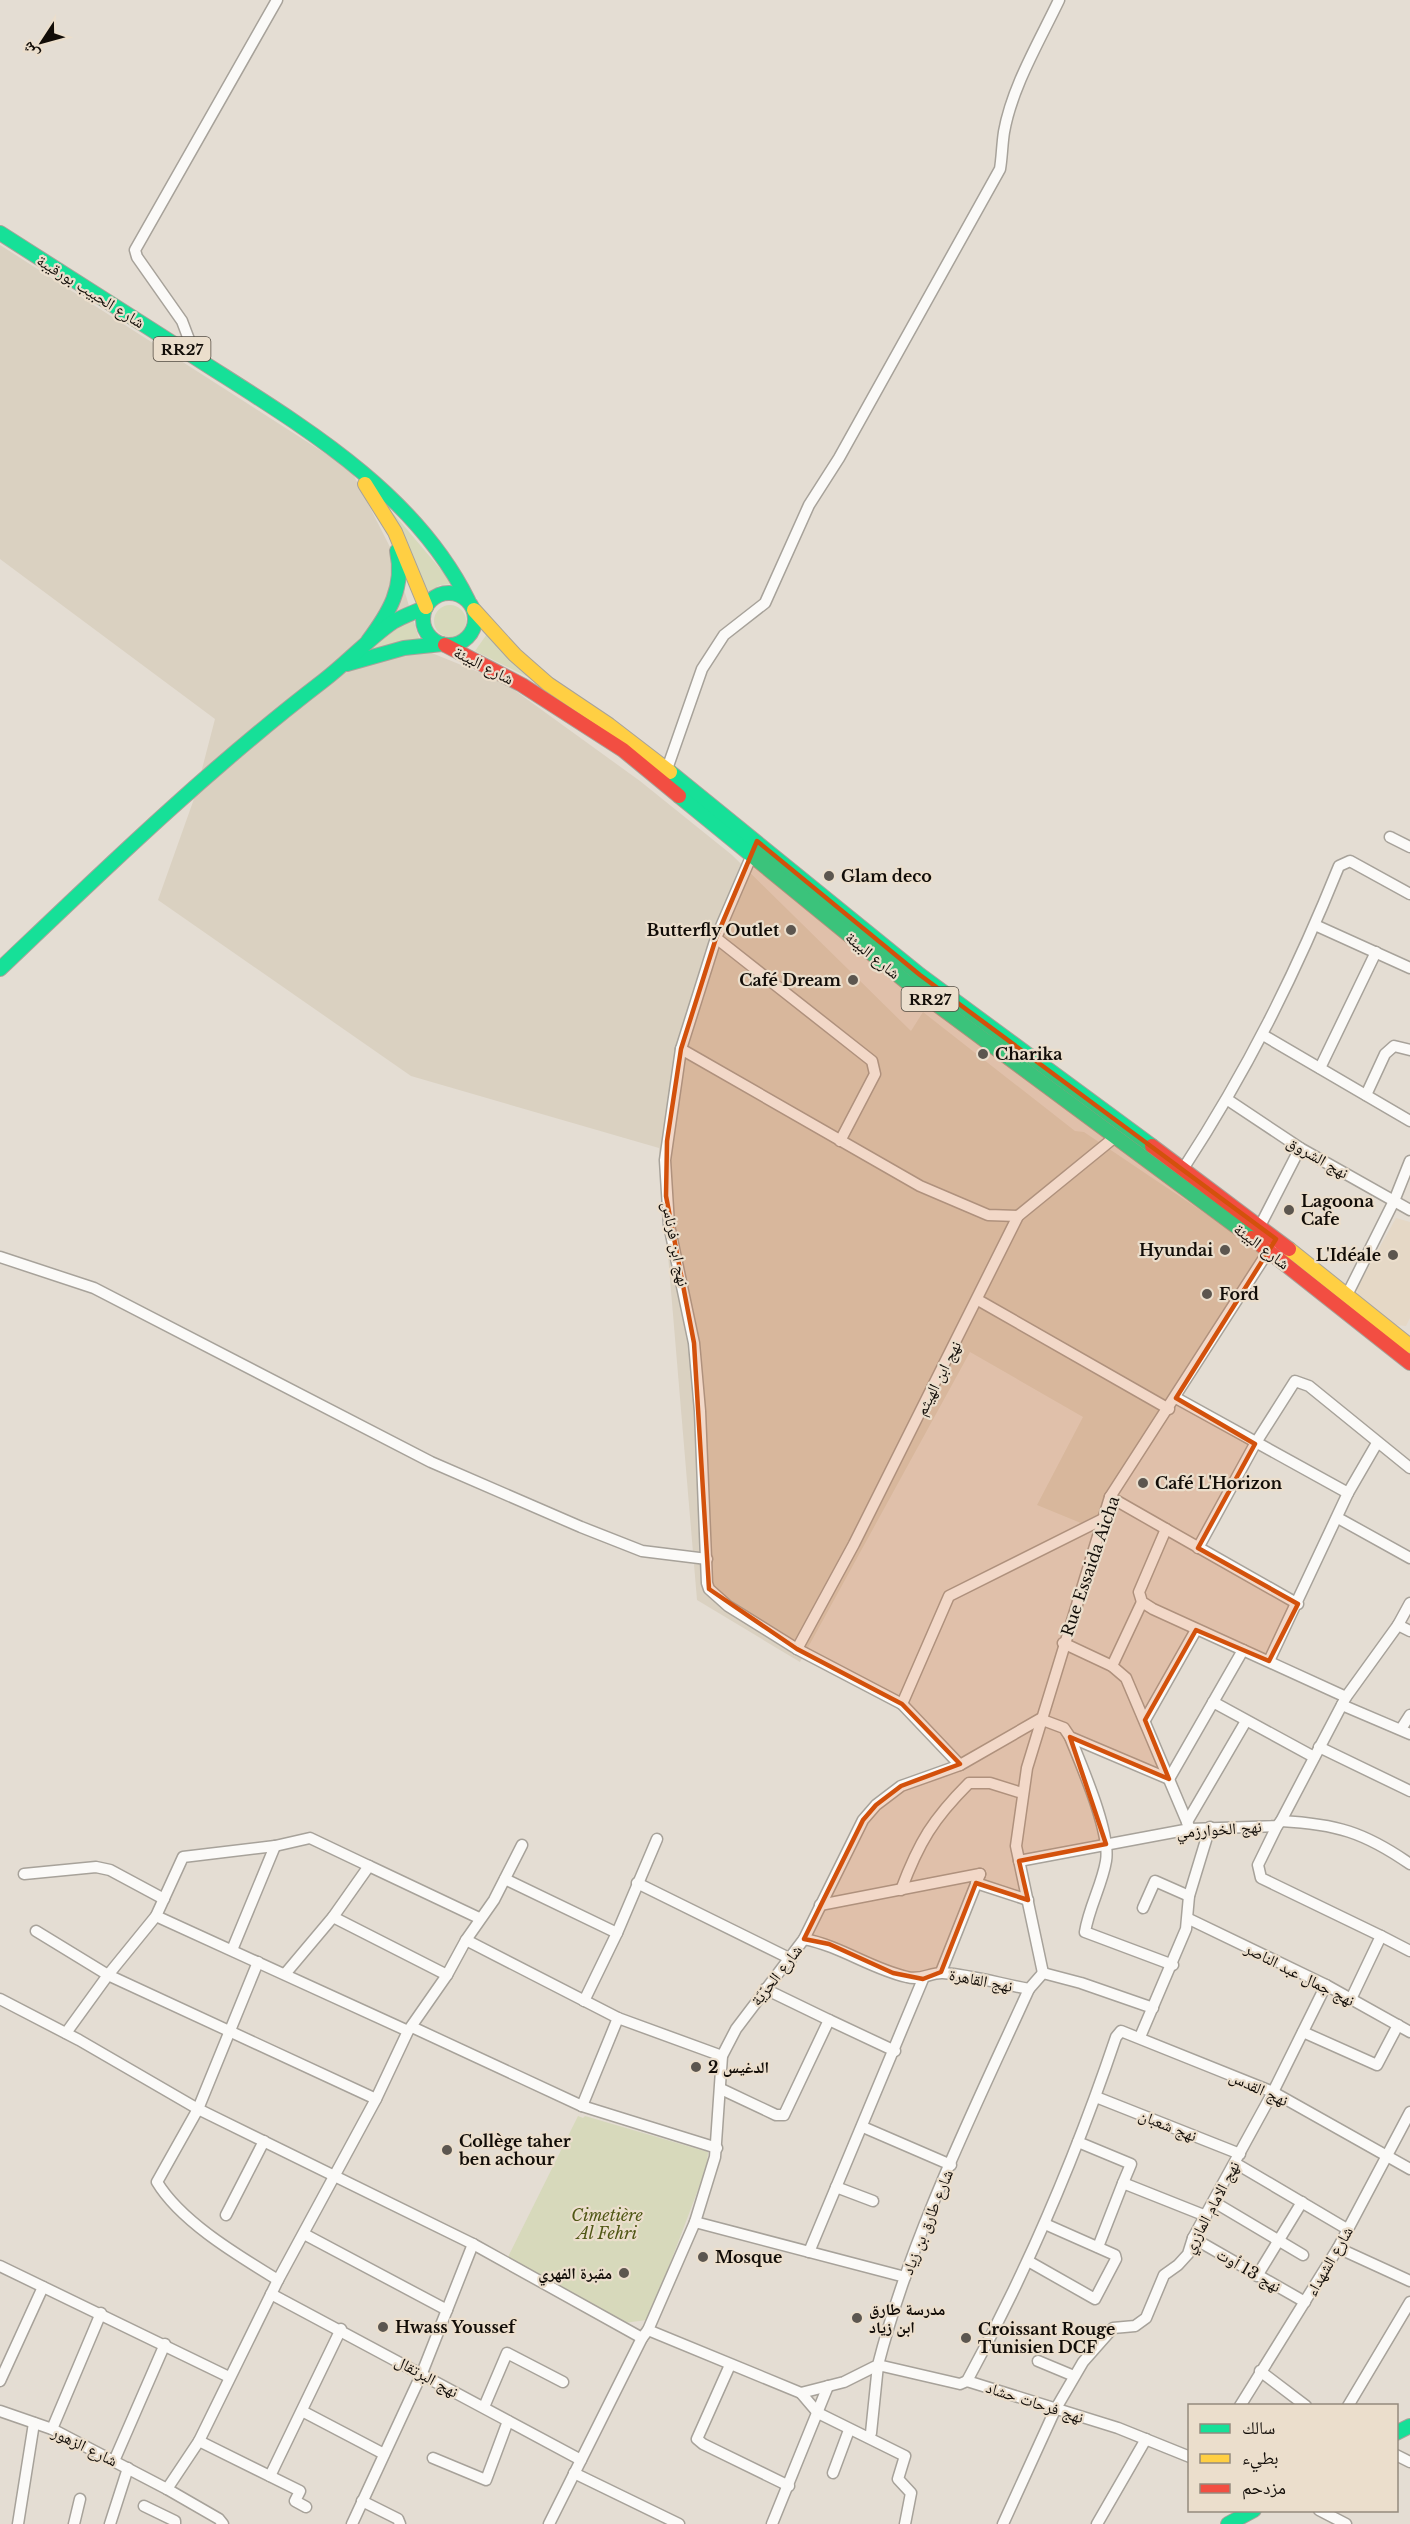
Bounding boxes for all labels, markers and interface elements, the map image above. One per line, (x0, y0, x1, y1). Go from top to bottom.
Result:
north arrow (12, 12, 72, 72)
text: ش (17, 38, 43, 64)
street label: شارع الحبيب بورقيبة (33, 250, 149, 333)
road number: RR27 (154, 337, 210, 361)
street label: شارع البيئة (450, 641, 517, 689)
place label: Glam deco (841, 866, 932, 886)
marker: Glam deco (822, 869, 836, 883)
place label: Butterfly Outlet (647, 920, 780, 940)
marker: Butterfly Outlet (784, 923, 798, 937)
street label: شارع البيئة (841, 927, 904, 984)
place label: Café Dream (739, 970, 841, 990)
marker: Café Dream (846, 973, 860, 987)
road number: RR27 (902, 987, 958, 1011)
place label: Charika (995, 1044, 1062, 1064)
marker: Charika (976, 1047, 990, 1061)
street label: نهج الشروق (1283, 1131, 1352, 1183)
place label: Lagoona Cafe (1301, 1191, 1374, 1229)
street label: نهج ابن فرناس (657, 1200, 694, 1288)
marker: Lagoona Cafe (1282, 1203, 1296, 1217)
street label: شارع البيئة (1230, 1219, 1294, 1274)
place label: Hyundai (1139, 1240, 1213, 1260)
marker: Hyundai (1218, 1243, 1232, 1257)
place label: L'Idéale (1316, 1245, 1381, 1265)
marker: L'Idéale (1386, 1248, 1400, 1262)
place label: Ford (1219, 1284, 1259, 1304)
marker: Ford (1200, 1287, 1214, 1301)
street label: نهج ابن الهيثم (911, 1337, 966, 1419)
place label: Café L'Horizon (1155, 1473, 1283, 1493)
marker: Café L'Horizon (1136, 1476, 1150, 1490)
street label: Rue Essaida Aicha (1057, 1493, 1123, 1639)
street label: نهج الخوارزمي (1176, 1816, 1263, 1845)
street label: نهج جمال عبد الناصر (1240, 1937, 1358, 2011)
street label: شارع الحرّيّة (746, 1940, 807, 2010)
street label: نهج القاهرة (947, 1964, 1014, 1997)
place label: الدغيس 2 (708, 2057, 769, 2077)
marker: الدغيس 2 (689, 2060, 703, 2074)
street label: نهج القدس (1226, 2066, 1292, 2111)
street label: نهج شعبان (1136, 2104, 1200, 2147)
place label: Collège taher ben achour (458, 2131, 571, 2169)
marker: Collège taher ben achour (440, 2143, 454, 2157)
street label: نهج الامام المازري (1178, 2157, 1246, 2258)
street label: شارع طارق بن زياد (897, 2167, 958, 2278)
park label: Cimetière Al Fehri (571, 2205, 643, 2243)
street label: شارع الشهداء (1301, 2223, 1358, 2300)
street label: نهج 13 أوت (1213, 2244, 1285, 2297)
place label: Mosque (715, 2247, 782, 2267)
marker: Mosque (696, 2250, 710, 2264)
place label: مقبرة الفهري (538, 2263, 612, 2286)
marker: مقبرة الفهري (617, 2266, 631, 2280)
place label: مدرسة طارق ابن زياد (869, 2299, 945, 2337)
marker: مدرسة طارق ابن زياد (850, 2311, 864, 2325)
place label: Hwass Youssef (395, 2317, 517, 2337)
place label: Croissant Rouge Tunisien DCF (978, 2319, 1115, 2357)
marker: Hwass Youssef (376, 2320, 390, 2334)
marker: Croissant Rouge Tunisien DCF (959, 2331, 973, 2345)
street label: نهج البرتقال (391, 2350, 462, 2402)
street label: نهج فرحات حشاد (983, 2377, 1086, 2428)
legend (1188, 2404, 1398, 2512)
text: سالك (1242, 2417, 1275, 2439)
street label: شارع الزهور (48, 2421, 121, 2471)
text: بطيء (1242, 2447, 1279, 2473)
text: مزدحم (1242, 2477, 1286, 2500)

